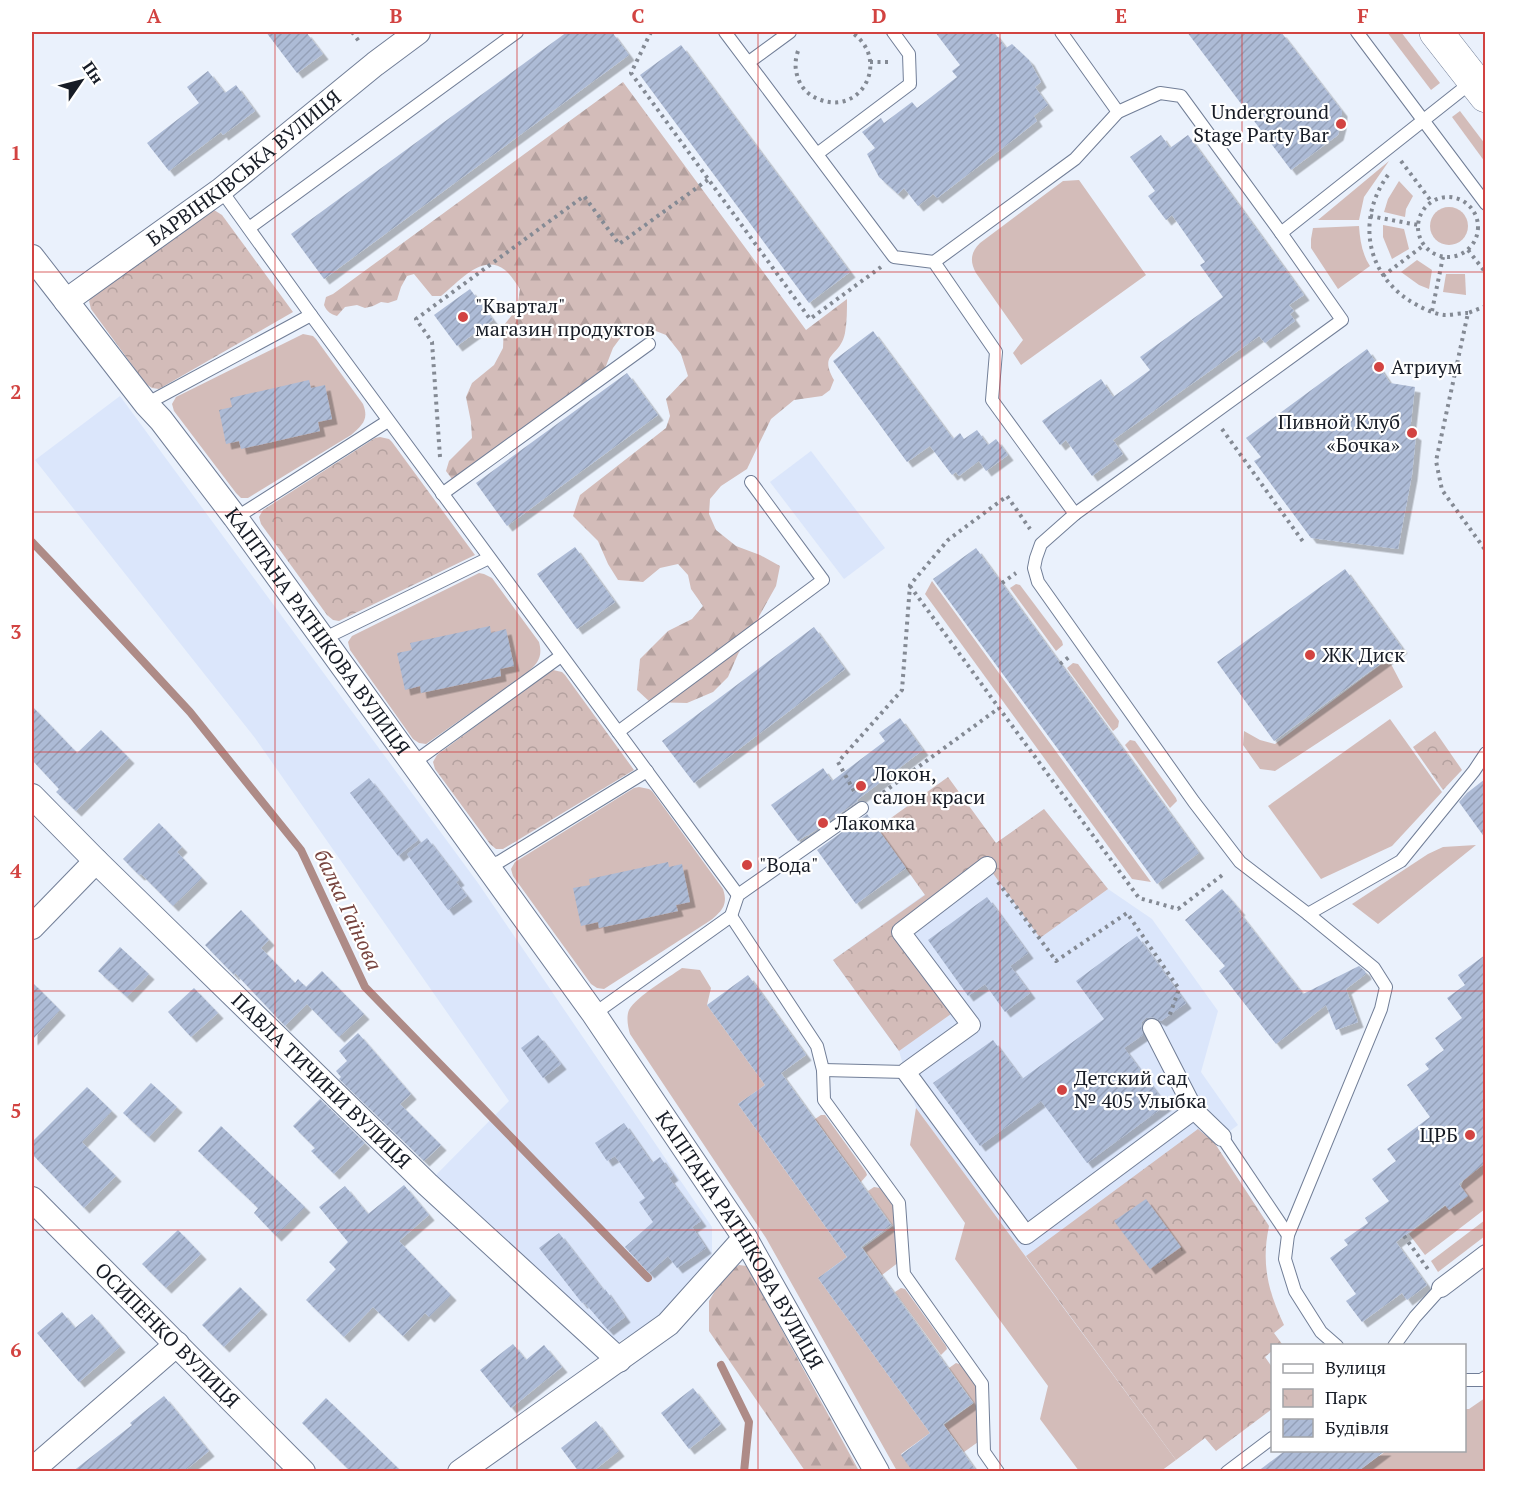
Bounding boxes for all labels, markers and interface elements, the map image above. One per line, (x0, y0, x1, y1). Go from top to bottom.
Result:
text: A (147, 2, 162, 29)
text: B (390, 2, 403, 29)
text: C (631, 2, 645, 29)
text: D (872, 2, 886, 29)
text: E (1115, 2, 1127, 29)
text: F (1357, 2, 1369, 29)
north arrow (51, 51, 111, 111)
text: Пн (78, 57, 109, 88)
street label: БАРВІНКІВСЬКА ВУЛИЦЯ (141, 83, 346, 252)
place label: Underground Stage Party Bar (1193, 98, 1329, 148)
marker: Underground Stage Party Bar (1334, 117, 1348, 131)
text: 1 (10, 139, 22, 166)
place label: "Квартал" магазин продуктов (475, 292, 655, 342)
marker: "Квартал" магазин продуктов (456, 310, 470, 324)
place label: Атриум (1391, 353, 1462, 380)
marker: Атриум (1372, 360, 1386, 374)
text: 2 (10, 378, 22, 405)
place label: Пивной Клуб «Бочка» (1278, 408, 1400, 458)
marker: Пивной Клуб «Бочка» (1405, 426, 1419, 440)
street label: КАПІТАНА РАТНІКОВА ВУЛИЦЯ (220, 502, 417, 760)
text: 3 (10, 618, 22, 645)
place label: ЖК Диск (1322, 641, 1405, 668)
marker: ЖК Диск (1303, 648, 1317, 662)
place label: Локон, салон краси (872, 760, 985, 810)
marker: Локон, салон краси (854, 779, 868, 793)
place label: Лакомка (834, 809, 915, 836)
marker: Лакомка (816, 816, 830, 830)
water label: балка Гаїнова (309, 844, 389, 975)
place label: "Вода" (759, 851, 819, 878)
text: 4 (10, 857, 22, 884)
marker: "Вода" (740, 858, 754, 872)
street label: ПАВЛА ТИЧИНИ ВУЛИЦЯ (226, 987, 417, 1174)
place label: Детский сад № 405 Улыбка (1074, 1064, 1207, 1114)
marker: Детский сад № 405 Улыбка (1055, 1083, 1069, 1097)
text: 5 (10, 1097, 22, 1124)
street label: КАПІТАНА РАТНІКОВА ВУЛИЦЯ (650, 1105, 830, 1374)
place label: ЦРБ (1419, 1121, 1458, 1148)
marker: ЦРБ (1463, 1128, 1477, 1142)
street label: ОСИПЕНКО ВУЛИЦЯ (89, 1256, 246, 1414)
text: 6 (10, 1336, 22, 1363)
legend (1271, 1344, 1466, 1452)
text: Вулиця (1325, 1355, 1386, 1379)
text: Парк (1325, 1385, 1367, 1409)
text: Будівля (1325, 1415, 1389, 1439)

